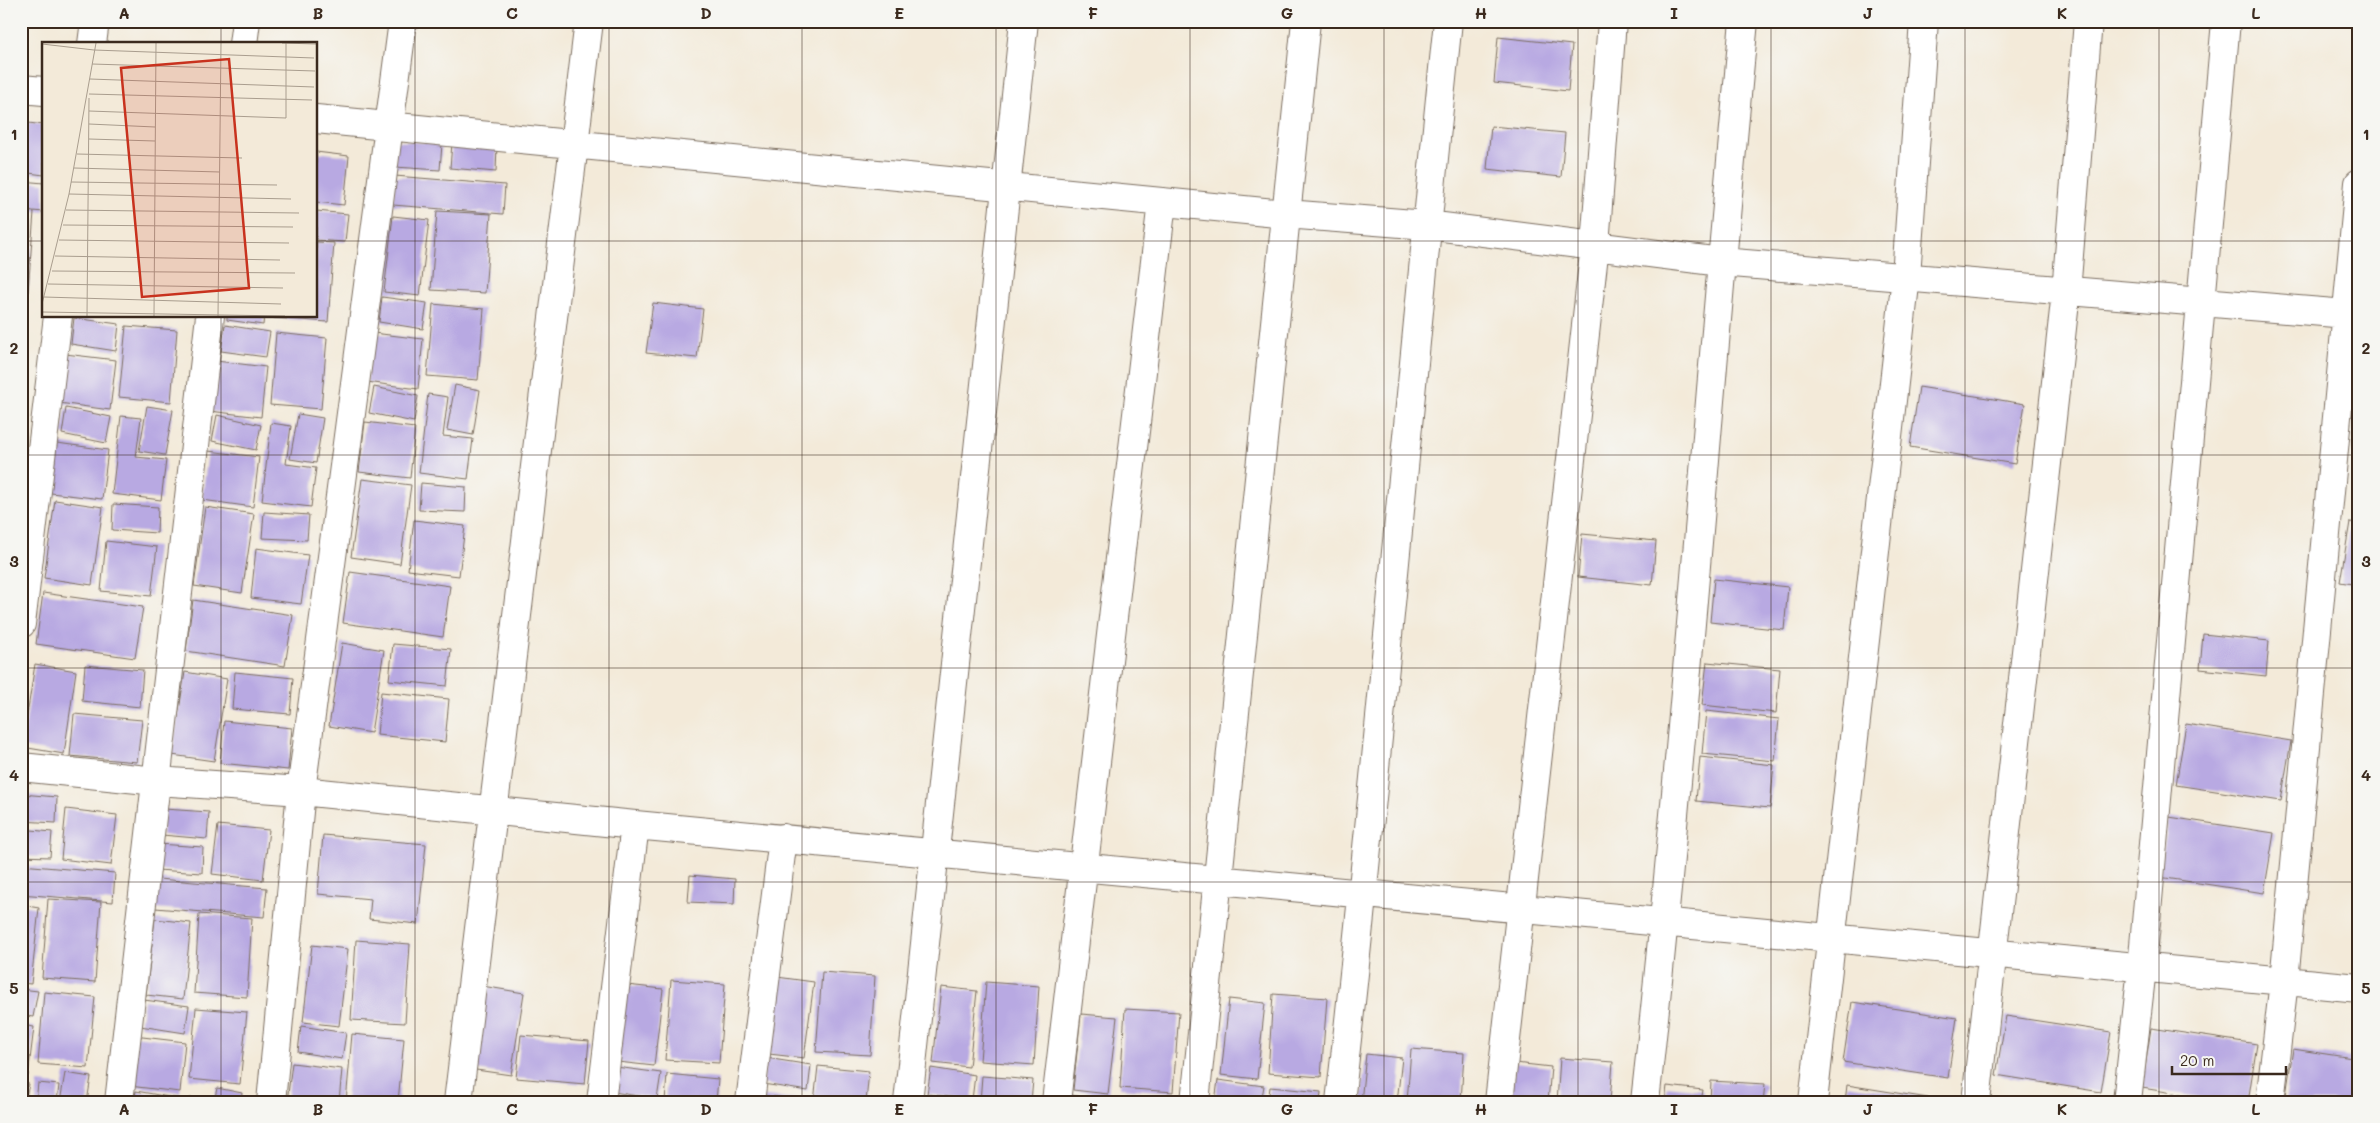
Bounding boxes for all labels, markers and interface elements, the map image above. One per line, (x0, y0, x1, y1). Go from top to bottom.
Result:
text: A (118, 2, 130, 23)
text: B (313, 2, 323, 23)
text: C (506, 2, 518, 23)
text: D (700, 2, 712, 23)
text: E (894, 2, 904, 23)
text: F (1088, 2, 1098, 23)
text: G (1281, 2, 1293, 23)
text: H (1475, 2, 1487, 23)
text: I (1670, 2, 1678, 23)
text: J (1863, 2, 1873, 23)
text: K (2057, 2, 2067, 23)
text: L (2251, 2, 2261, 23)
inset map (42, 42, 318, 318)
text: 1 (10, 123, 18, 144)
text: 1 (2362, 123, 2370, 144)
text: 2 (10, 337, 19, 358)
text: 2 (2362, 337, 2371, 358)
text: 3 (9, 550, 19, 571)
text: 3 (2361, 550, 2371, 571)
text: 4 (9, 764, 19, 785)
text: 4 (2361, 764, 2371, 785)
text: 5 (9, 977, 19, 998)
text: 5 (2361, 977, 2371, 998)
scale bar (2172, 1043, 2286, 1075)
text: 20 m (2180, 1050, 2214, 1070)
text: A (118, 1098, 130, 1119)
text: B (313, 1098, 323, 1119)
text: C (506, 1098, 518, 1119)
text: D (700, 1098, 712, 1119)
text: E (894, 1098, 904, 1119)
text: F (1088, 1098, 1098, 1119)
text: G (1281, 1098, 1293, 1119)
text: H (1475, 1098, 1487, 1119)
text: I (1670, 1098, 1678, 1119)
text: J (1863, 1098, 1873, 1119)
text: K (2057, 1098, 2067, 1119)
text: L (2251, 1098, 2261, 1119)

